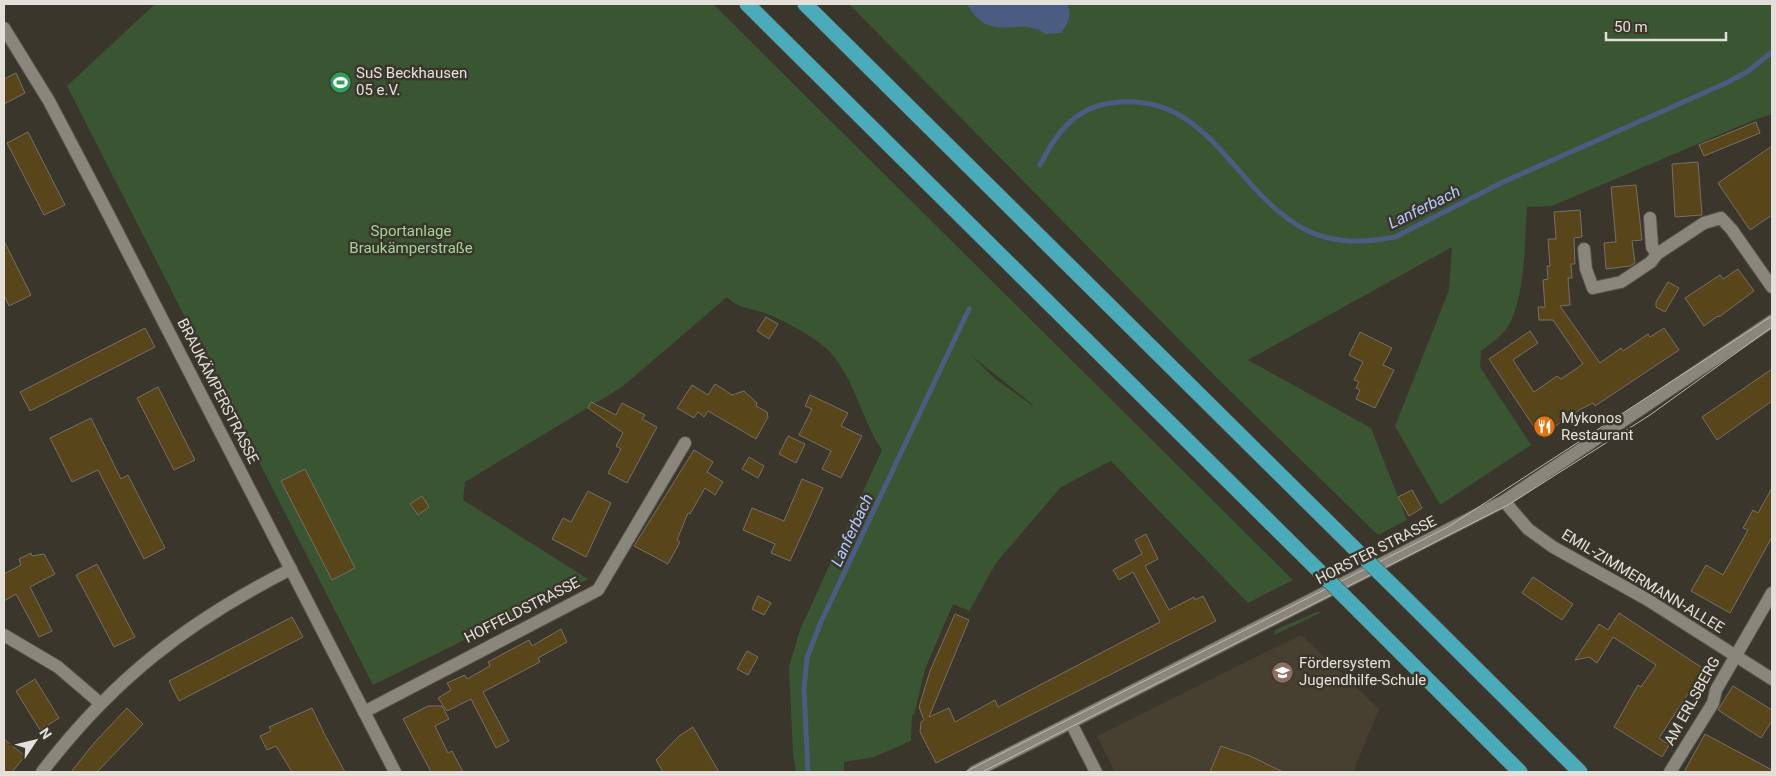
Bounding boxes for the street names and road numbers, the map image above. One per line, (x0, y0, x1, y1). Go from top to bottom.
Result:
street label: BRAUKÄMPERSTRASSE (173, 315, 263, 467)
street label: HORSTER STRASSE (1313, 512, 1440, 588)
street label: EMIL-ZIMMERMANN-ALLEE (1558, 525, 1728, 637)
street label: HOFFELDSTRASSE (461, 573, 583, 647)
street label: AM ERLSBERG (1660, 653, 1724, 749)

